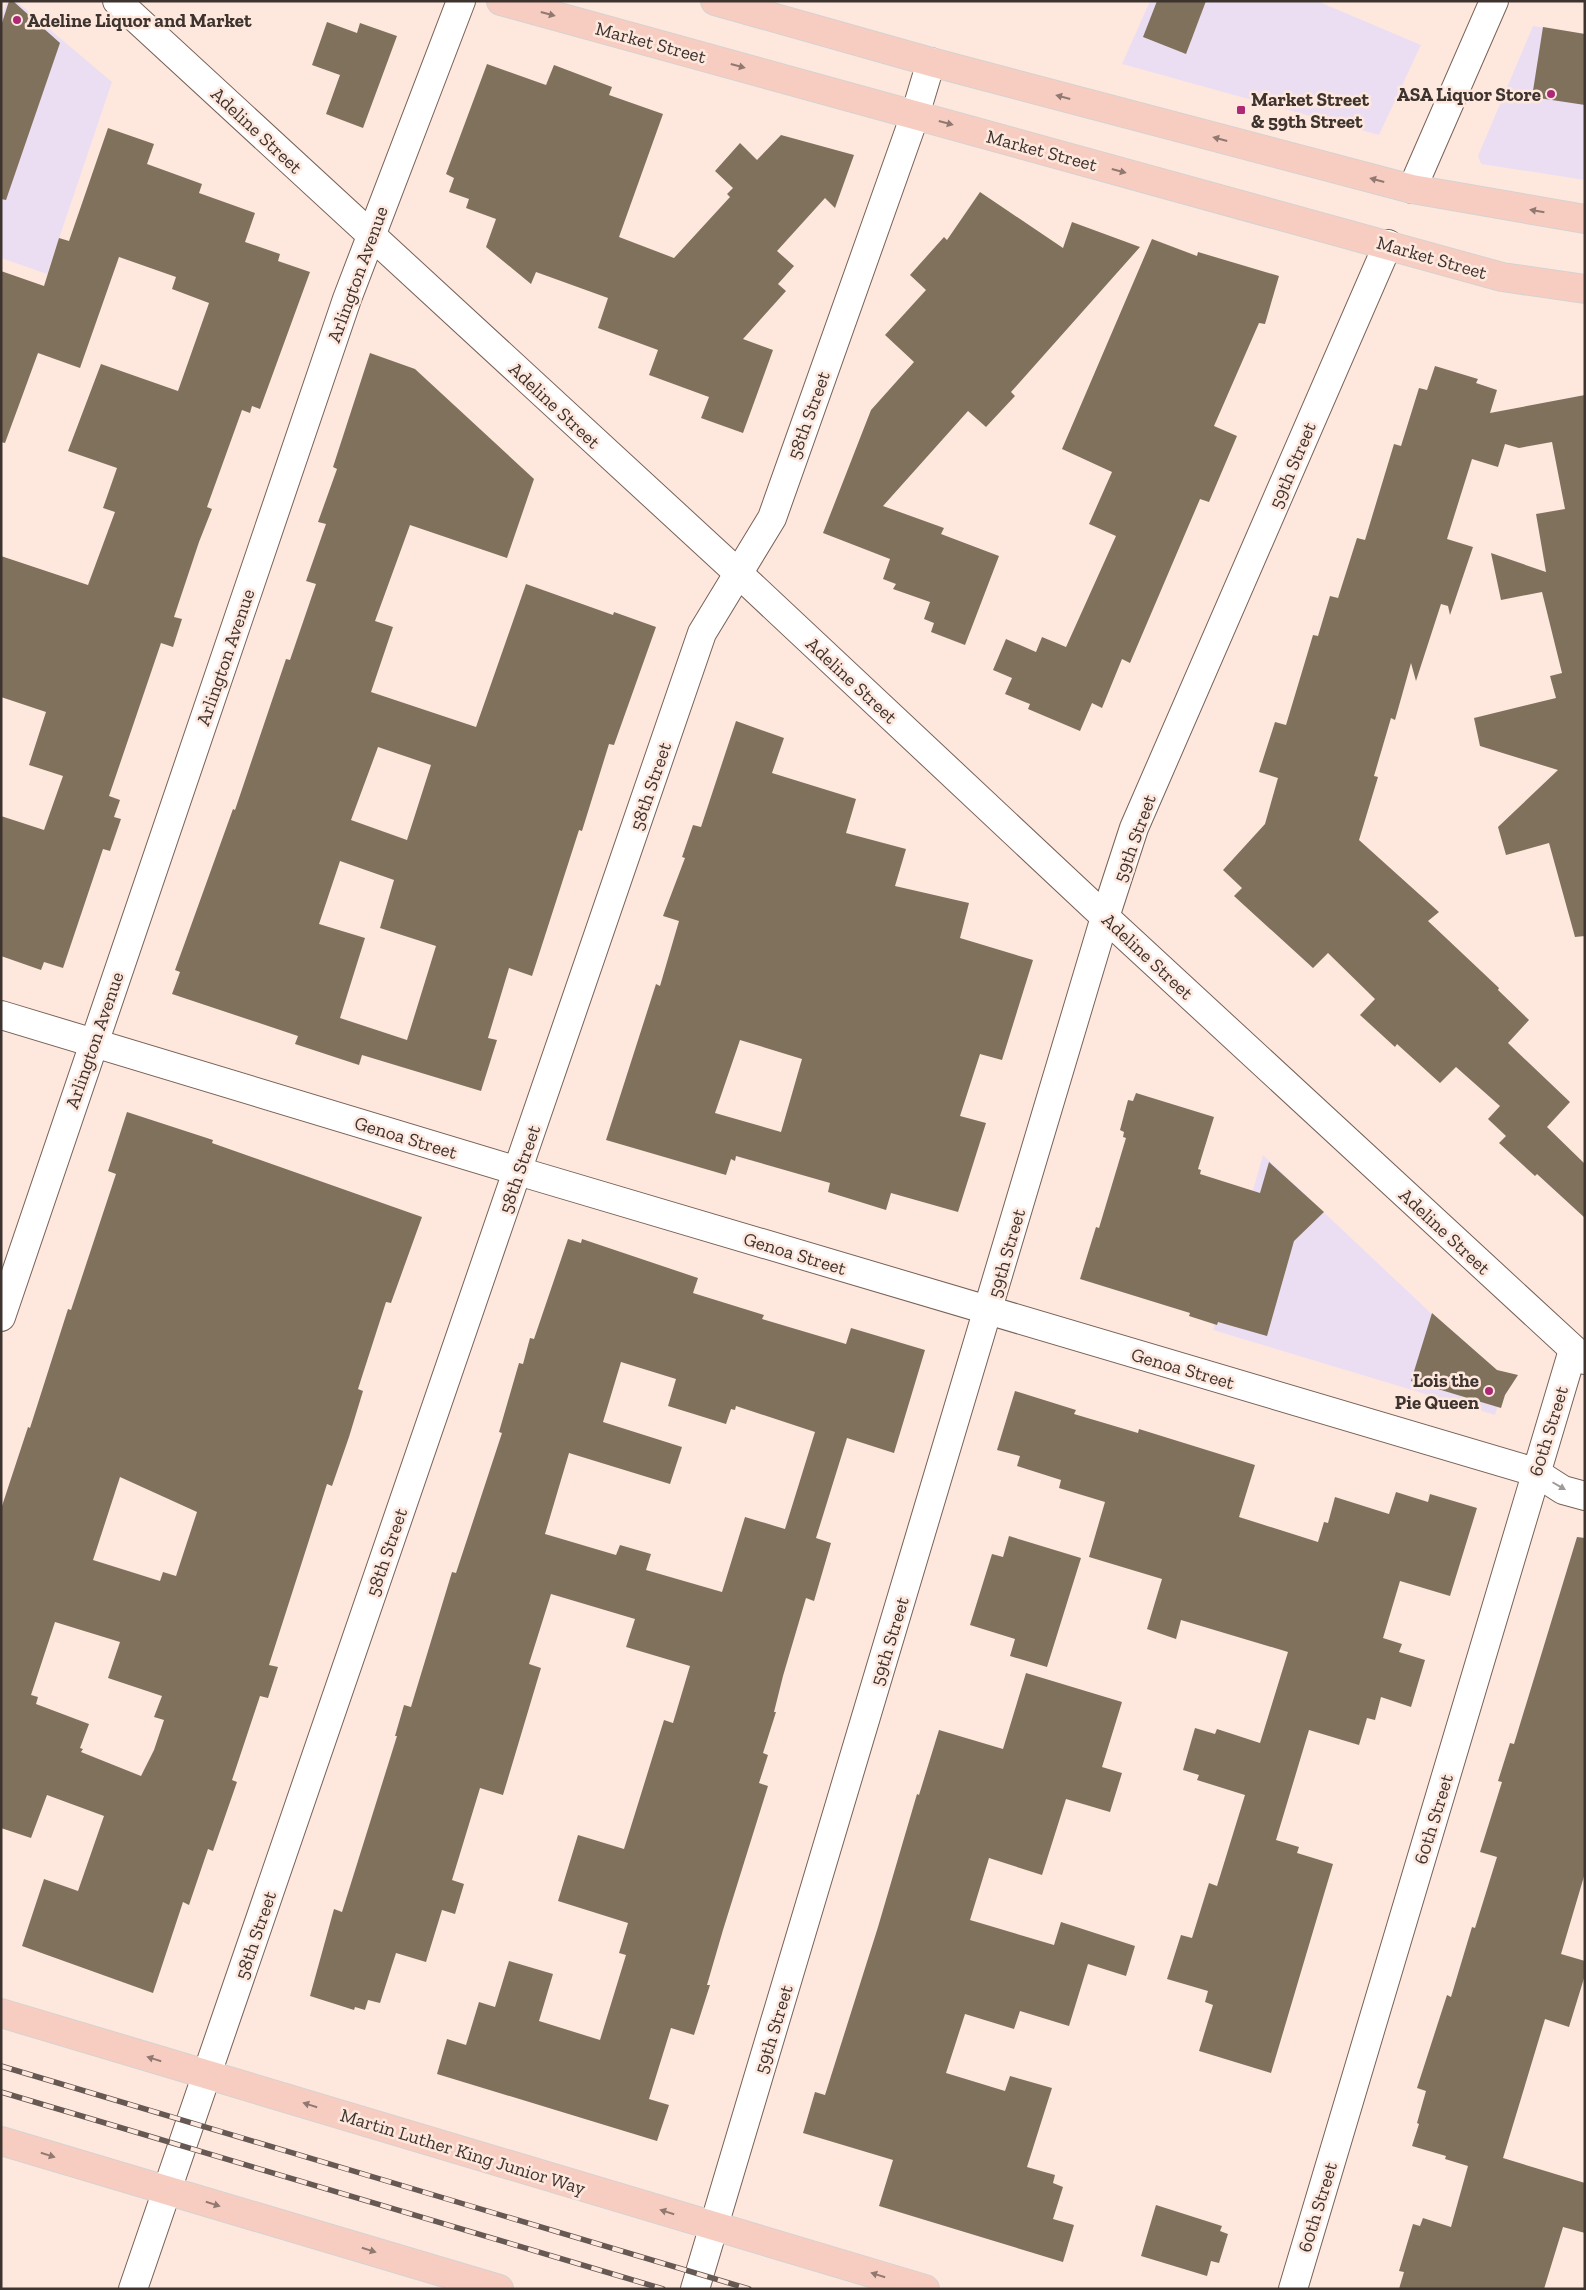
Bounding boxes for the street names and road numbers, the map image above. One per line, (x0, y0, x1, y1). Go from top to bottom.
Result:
street label: Market Street (593, 17, 709, 68)
street label: Adeline Street (206, 82, 307, 178)
street label: Market Street (984, 125, 1100, 176)
street label: Arlington Avenue (322, 203, 393, 346)
street label: Market Street (1374, 231, 1490, 284)
street label: Adeline Street (504, 357, 605, 453)
street label: 58th Street (782, 368, 835, 462)
street label: 59th Street (1264, 418, 1321, 512)
street label: Arlington Avenue (191, 586, 260, 729)
street label: Adeline Street (801, 632, 902, 728)
street label: 58th Street (625, 739, 676, 833)
street label: 59th Street (1108, 791, 1161, 885)
street label: Adeline Street (1097, 908, 1198, 1004)
street label: Arlington Avenue (60, 969, 129, 1112)
street label: Genoa Street (352, 1111, 460, 1164)
street label: 58th Street (494, 1122, 545, 1216)
street label: Adeline Street (1394, 1183, 1495, 1279)
street label: 59th Street (983, 1206, 1030, 1300)
street label: Genoa Street (741, 1227, 849, 1280)
street label: Genoa Street (1129, 1343, 1237, 1394)
street label: 60th Street (1524, 1383, 1573, 1479)
street label: 58th Street (361, 1505, 412, 1599)
street label: 59th Street (865, 1594, 914, 1688)
street label: 60th Street (1409, 1771, 1458, 1867)
street label: 58th Street (230, 1888, 281, 1982)
street label: 59th Street (749, 1982, 798, 2076)
street label: Martin Luther King Junior Way (337, 2103, 589, 2200)
street label: 60th Street (1293, 2159, 1342, 2255)

